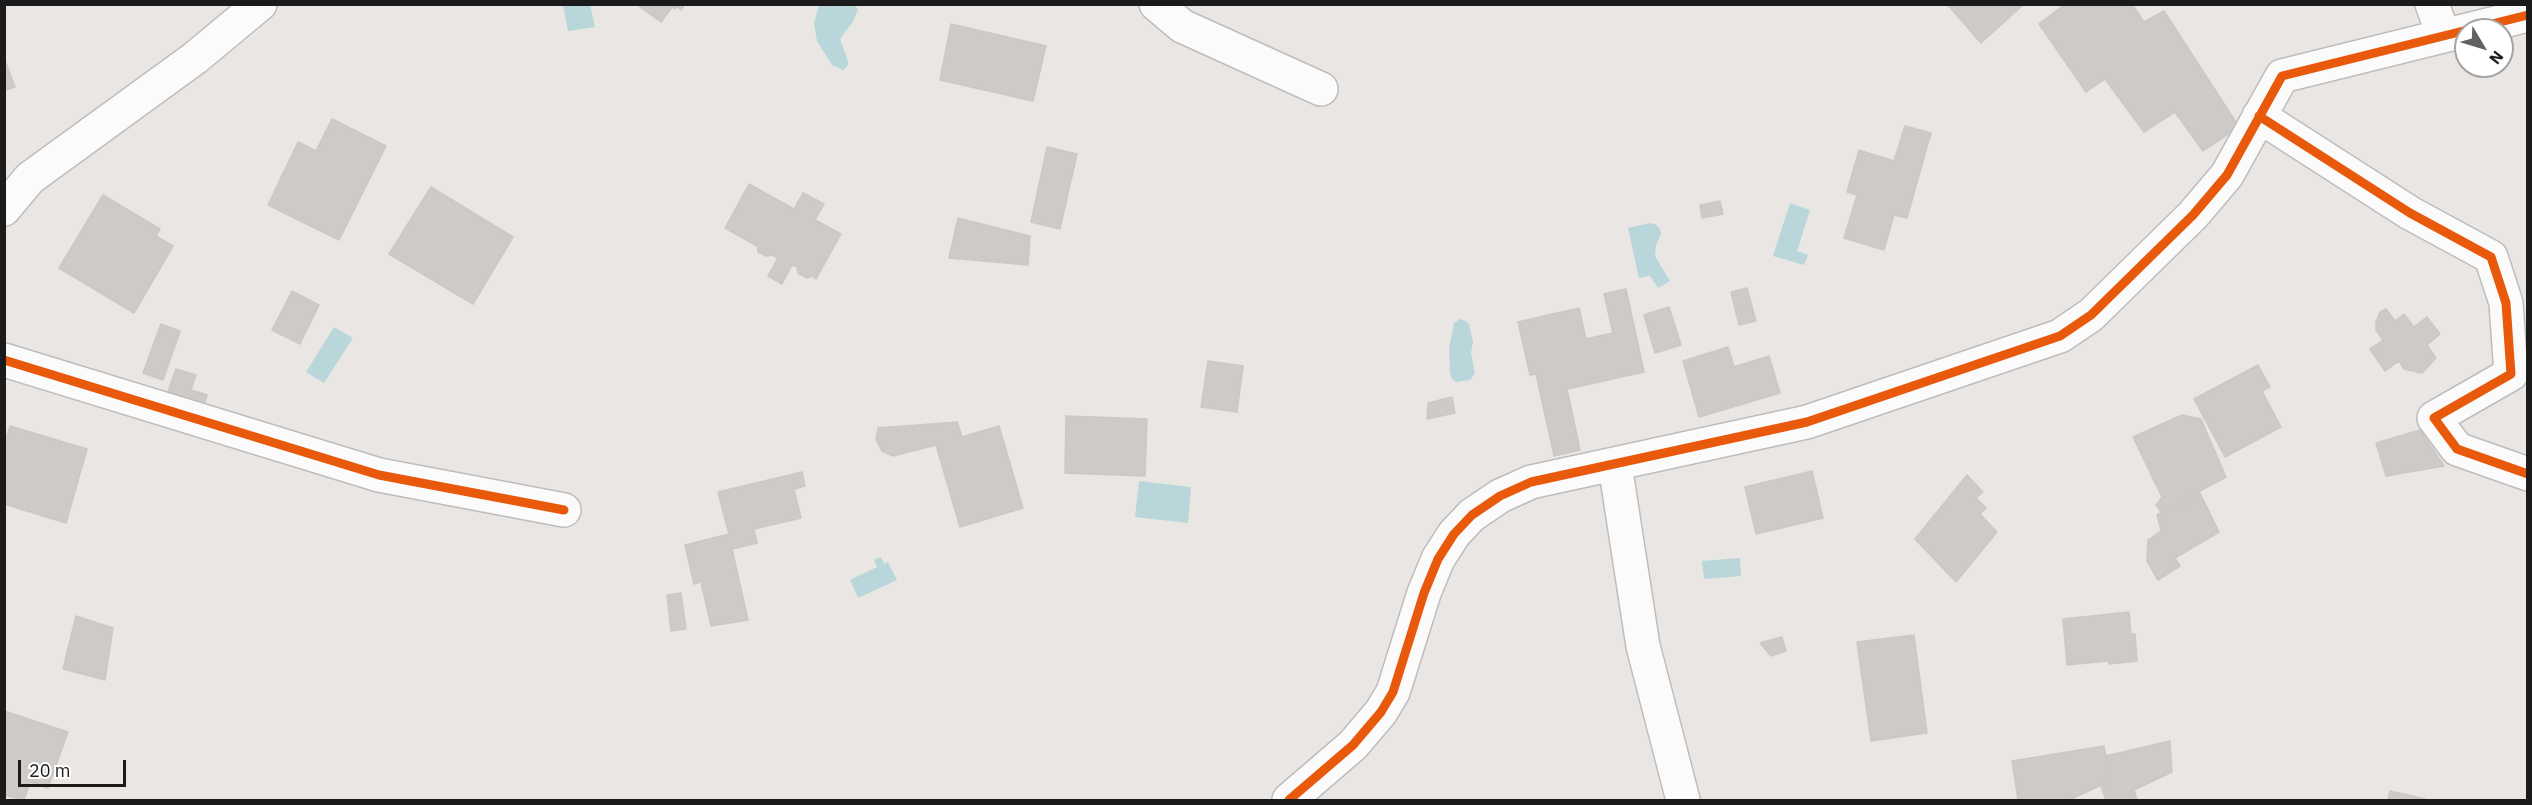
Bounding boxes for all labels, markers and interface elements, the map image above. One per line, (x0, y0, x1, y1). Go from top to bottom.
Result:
north arrow (2454, 18, 2514, 78)
text: N (2485, 47, 2508, 69)
scale bar (21, 748, 129, 786)
text: 20 m (29, 759, 71, 782)

